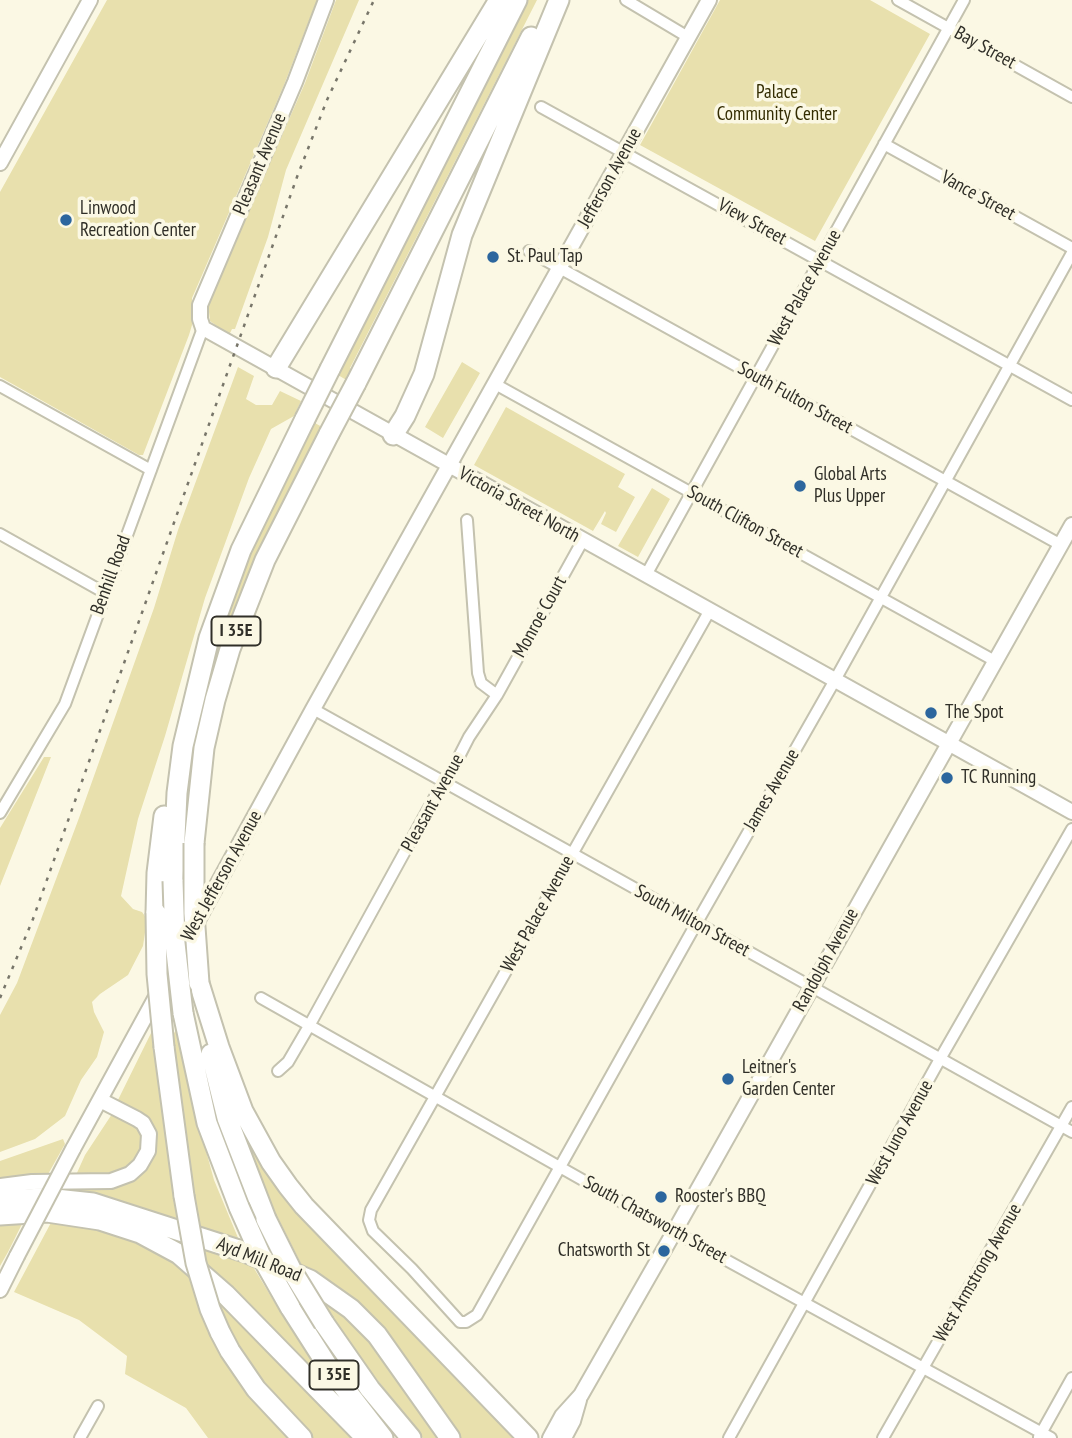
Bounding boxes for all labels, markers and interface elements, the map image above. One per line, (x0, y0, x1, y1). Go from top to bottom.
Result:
street label: Bay Street (950, 22, 1020, 74)
park label: Palace Community Center (717, 82, 837, 126)
street label: Pleasant Avenue (228, 110, 292, 218)
street label: Jefferson Avenue (573, 124, 647, 232)
street label: Vance Street (937, 166, 1019, 226)
street label: View Street (714, 194, 790, 250)
place label: Linwood Recreation Center (80, 198, 196, 242)
marker: Linwood Recreation Center (58, 212, 74, 228)
street label: West Palace Avenue (764, 226, 846, 350)
place label: St. Paul Tap (507, 246, 583, 268)
marker: St. Paul Tap (485, 249, 501, 265)
street label: South Fulton Street (734, 357, 856, 439)
street label: Victoria Street North (454, 462, 584, 548)
place label: Global Arts Plus Upper (814, 464, 887, 508)
marker: Global Arts Plus Upper (792, 478, 808, 494)
street label: South Clifton Street (683, 481, 807, 563)
street label: Benhill Road (86, 532, 136, 618)
street label: Monroe Court (508, 572, 572, 662)
road number: I 35E (212, 616, 260, 646)
place label: The Spot (945, 702, 1004, 724)
marker: The Spot (923, 705, 939, 721)
street label: James Avenue (739, 745, 805, 835)
street label: Pleasant Avenue (397, 750, 469, 856)
place label: TC Running (961, 767, 1036, 789)
marker: TC Running (939, 770, 955, 786)
street label: West Jefferson Avenue (177, 807, 267, 945)
street label: West Palace Avenue (497, 852, 579, 976)
street label: South Milton Street (631, 880, 753, 962)
street label: Randolph Avenue (788, 904, 864, 1016)
place label: Leitner's Garden Center (742, 1057, 835, 1101)
marker: Leitner's Garden Center (720, 1071, 736, 1087)
street label: West Juno Avenue (862, 1076, 938, 1190)
street label: South Chatsworth Street (579, 1171, 731, 1269)
place label: Rooster's BBQ (675, 1186, 766, 1208)
marker: Rooster's BBQ (653, 1189, 669, 1205)
street label: West Armstrong Avenue (929, 1200, 1027, 1346)
street label: Ayd Mill Road (213, 1233, 305, 1287)
place label: Chatsworth St (558, 1240, 650, 1262)
marker: Chatsworth St (656, 1243, 672, 1259)
road number: I 35E (310, 1360, 358, 1390)

